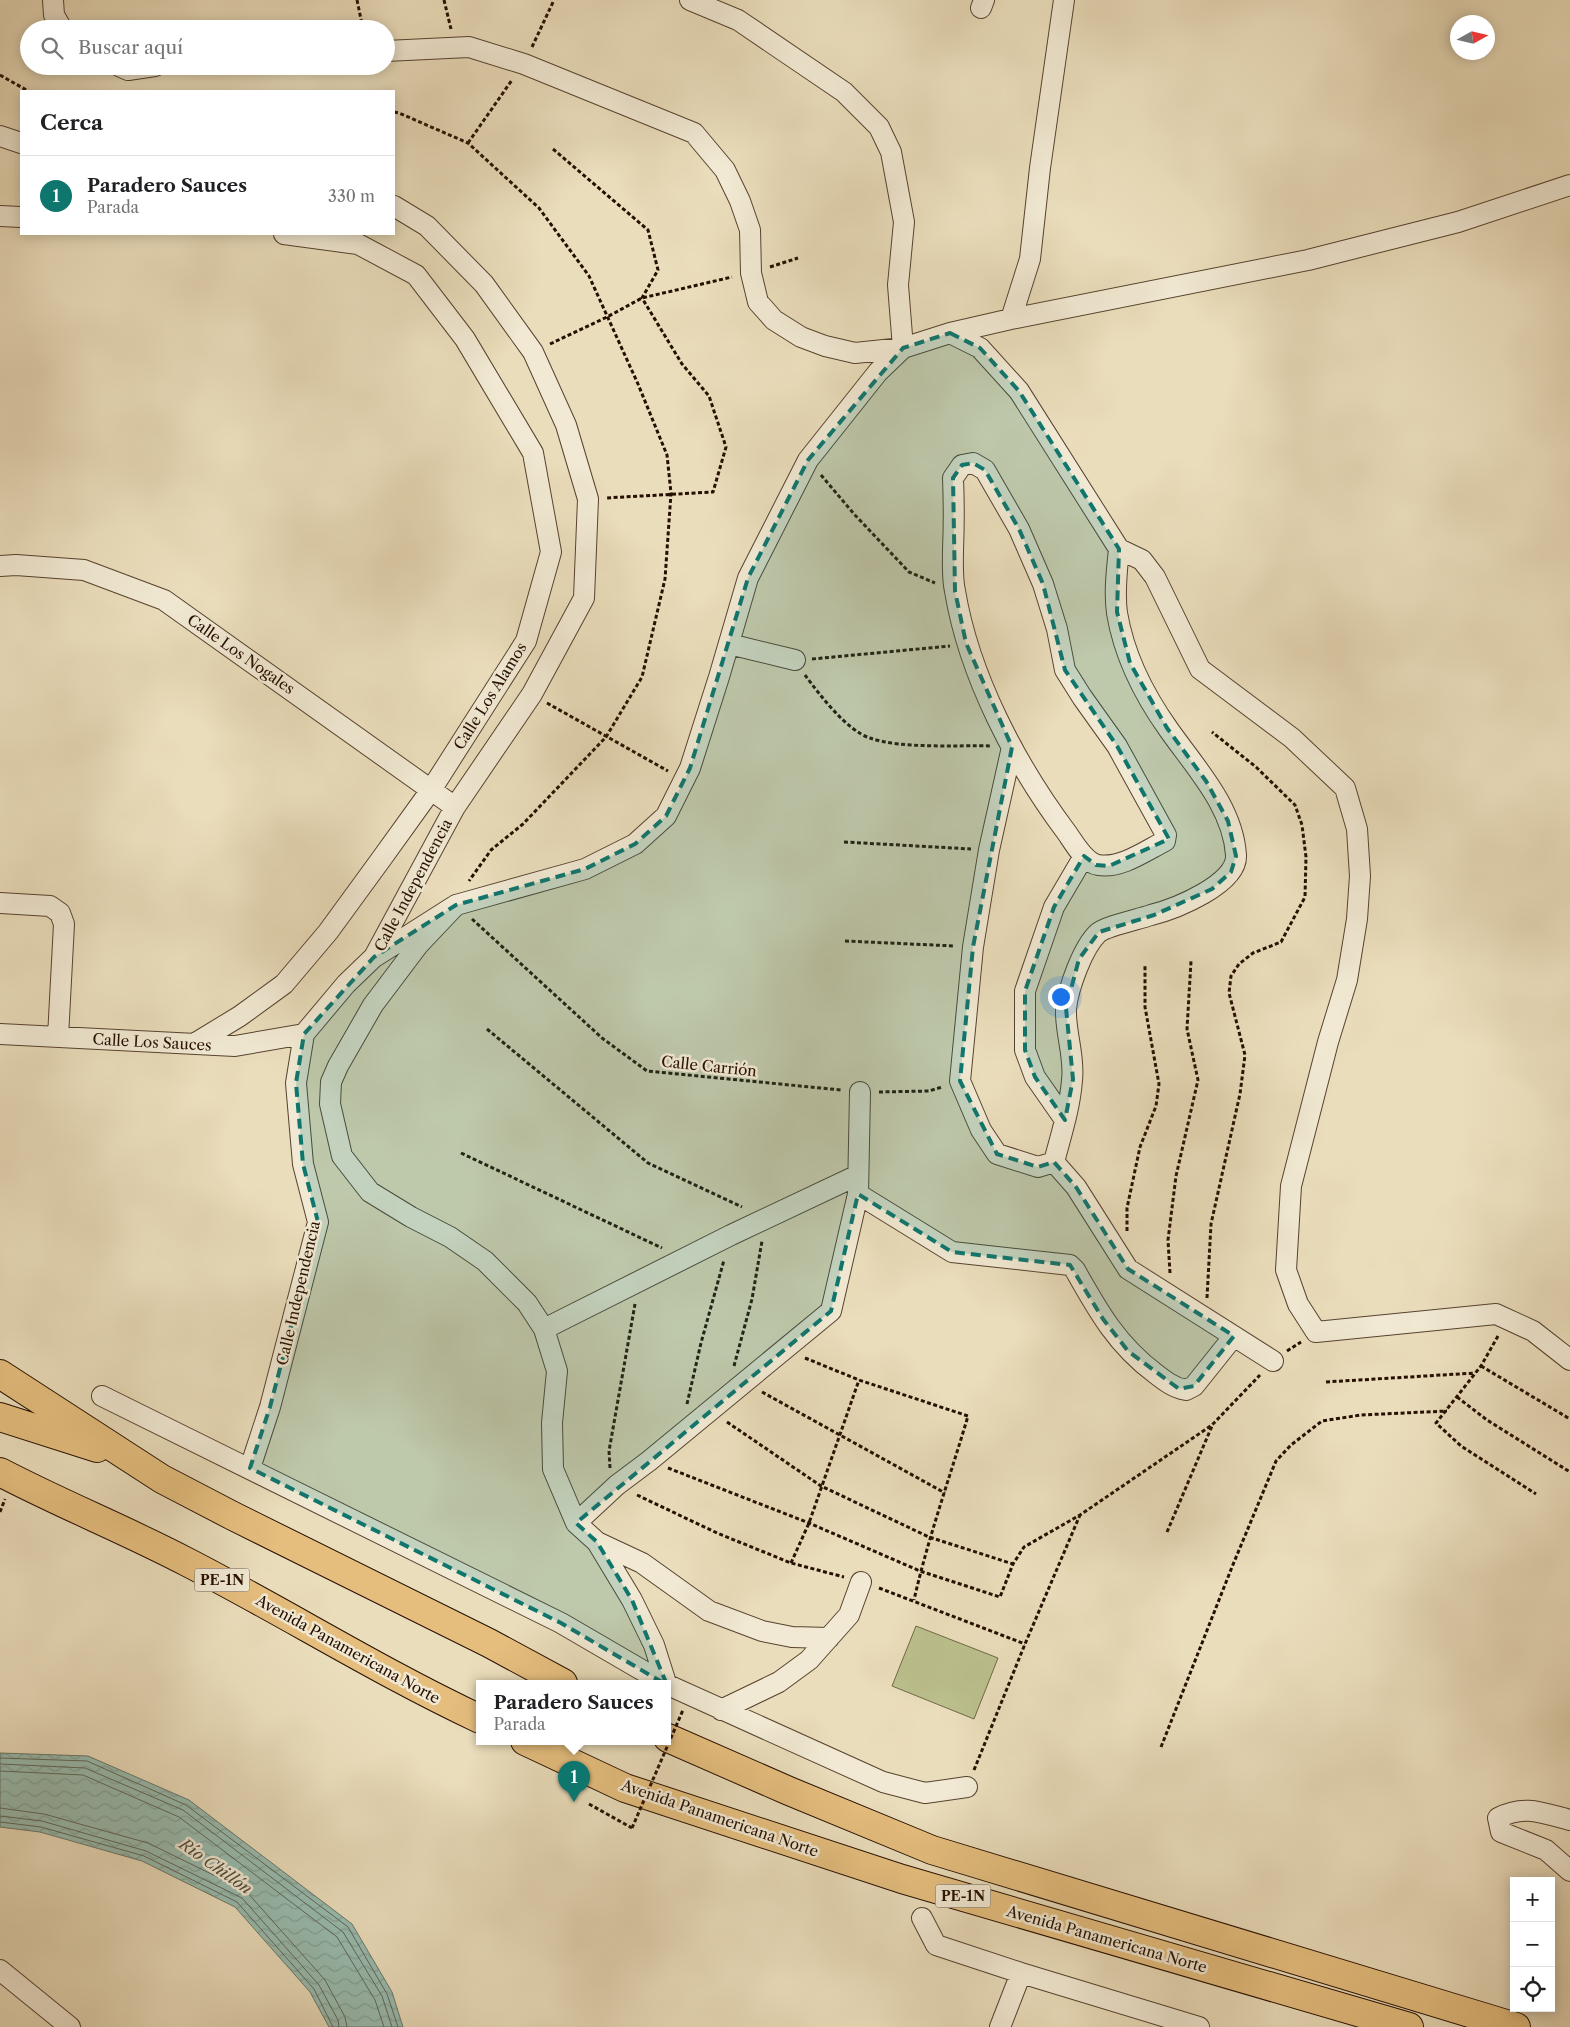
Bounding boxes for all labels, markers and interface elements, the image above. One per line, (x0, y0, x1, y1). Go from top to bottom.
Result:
north arrow (1450, 15, 1495, 60)
search box (20, 20, 395, 75)
icon: search (38, 34, 66, 62)
text: Buscar aquí (78, 36, 183, 59)
text: Cerca (40, 110, 103, 135)
text: Paradero Sauces (87, 174, 247, 197)
text: 1 (52, 186, 60, 206)
text: 330 m (328, 186, 375, 206)
text: Parada (87, 197, 139, 217)
street label: Calle Los Nogales (184, 610, 298, 698)
street label: Calle Los Alamos (449, 639, 531, 753)
street label: Calle Independencia (370, 815, 456, 955)
your location (1048, 984, 1074, 1010)
street label: Calle Los Sauces (92, 1029, 212, 1055)
street label: Calle Carrión (660, 1052, 758, 1081)
street label: Calle Independencia (272, 1219, 324, 1367)
road number: PE-1N (194, 1568, 250, 1592)
street label: Avenida Panamericana Norte (252, 1590, 443, 1708)
popup (476, 1680, 671, 1745)
text: Paradero Sauces (494, 1691, 654, 1714)
text: Parada (494, 1714, 546, 1734)
pin: 1 (558, 1761, 590, 1802)
street label: Avenida Panamericana Norte (618, 1775, 821, 1861)
water label: Río Chillón (174, 1833, 256, 1898)
map controls (1510, 1877, 1555, 2012)
button: + (1510, 1877, 1555, 1922)
road number: PE-1N (936, 1884, 990, 1908)
street label: Avenida Panamericana Norte (1004, 1901, 1209, 1977)
button: − (1510, 1922, 1555, 1967)
button: locate (1510, 1967, 1555, 2012)

